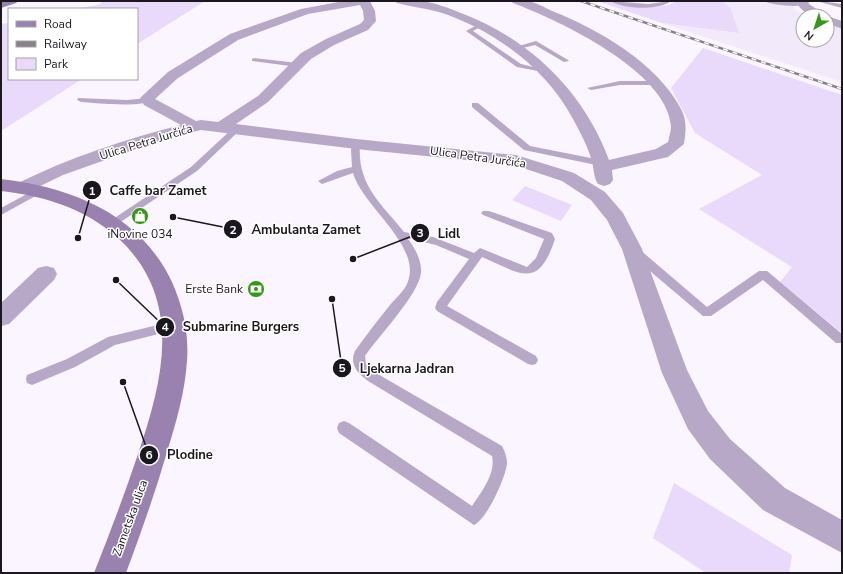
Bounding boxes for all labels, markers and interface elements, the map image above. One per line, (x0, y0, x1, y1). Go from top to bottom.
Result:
legend (8, 8, 138, 80)
north arrow (795, 8, 835, 48)
text: Road (44, 16, 72, 32)
text: N (801, 27, 817, 44)
text: Railway (44, 36, 88, 52)
text: Park (44, 56, 69, 72)
street label: Ulica Petra Jurčića (97, 120, 195, 164)
street label: Ulica Petra Jurčića (429, 142, 527, 172)
callout: Caffe bar Zamet (82, 178, 215, 203)
text: Caffe bar Zamet (109, 182, 208, 200)
text: 1 (88, 183, 96, 199)
shop icon: iNovine 034 (130, 206, 150, 226)
callout: Ambulanta Zamet (223, 217, 368, 242)
text: Ambulanta Zamet (251, 221, 362, 239)
callout: Lidl (410, 221, 468, 246)
text: 2 (229, 222, 237, 238)
text: 3 (416, 225, 424, 241)
text: Lidl (438, 225, 461, 243)
place label: iNovine 034 (107, 226, 173, 242)
bank icon: Erste Bank (246, 279, 266, 299)
place label: Erste Bank (185, 281, 244, 297)
callout: Submarine Burgers (155, 314, 307, 339)
text: Submarine Burgers (183, 318, 299, 336)
text: 4 (161, 319, 169, 335)
callout: Ljekarna Jadran (332, 355, 463, 380)
text: 5 (338, 360, 346, 376)
text: Ljekarna Jadran (360, 360, 454, 378)
callout: Plodine (139, 442, 221, 467)
text: Plodine (167, 446, 213, 464)
text: 6 (145, 447, 153, 463)
street label: Zametska ulica (109, 478, 151, 558)

